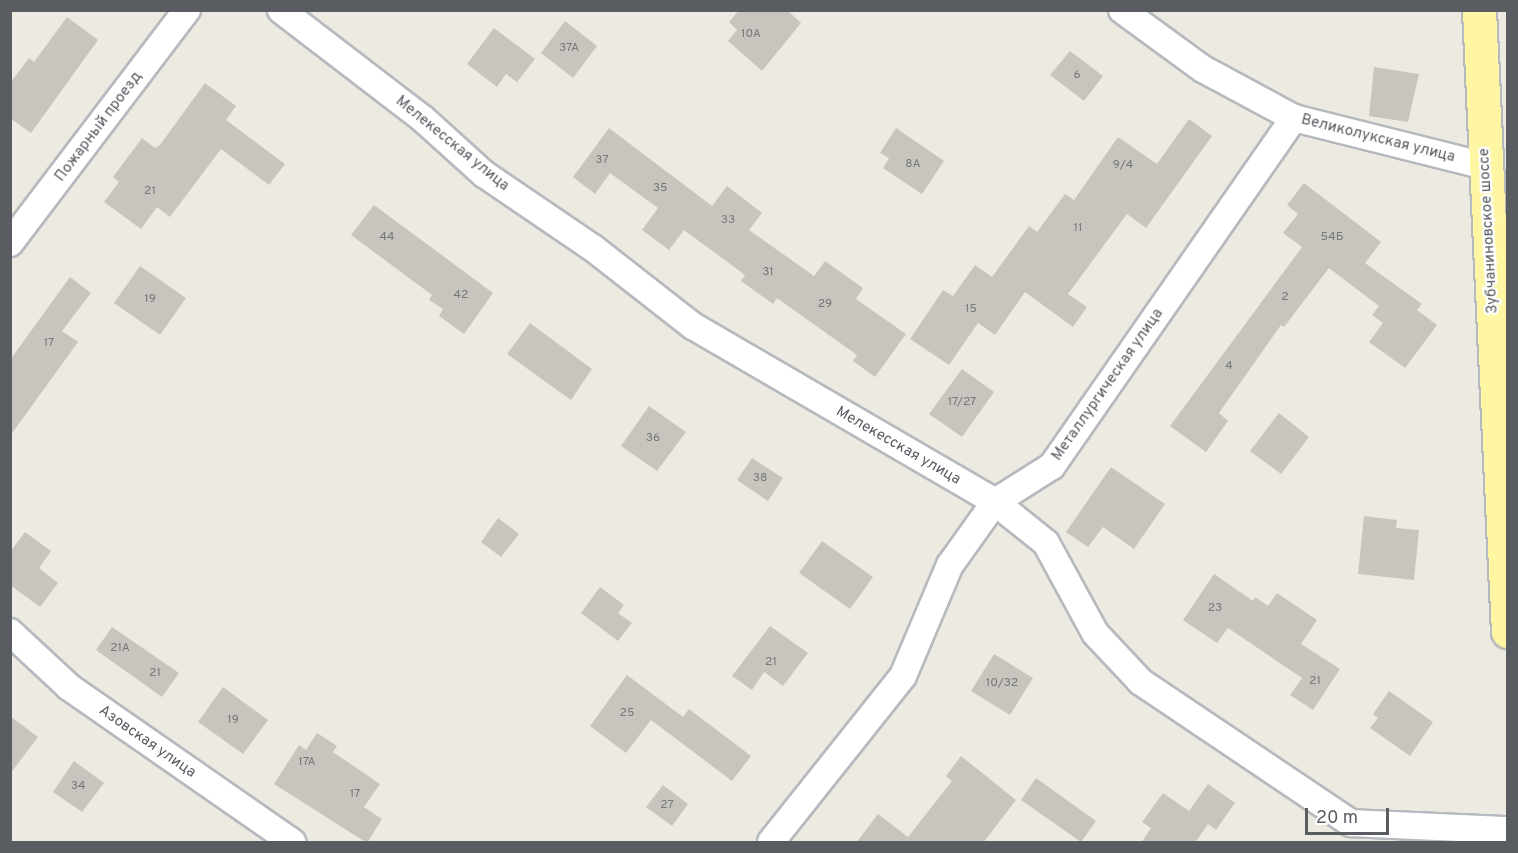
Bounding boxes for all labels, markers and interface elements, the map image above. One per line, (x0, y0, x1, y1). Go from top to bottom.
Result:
house number: 10А (741, 28, 761, 42)
house number: 37А (559, 42, 579, 56)
street label: Пожарный проезд (52, 68, 146, 186)
house number: 6 (1073, 69, 1081, 83)
street label: Мелекесская улица (392, 93, 512, 195)
street label: Великолукская улица (1299, 111, 1457, 167)
street label: Зубчаниновское шоссе (1476, 148, 1502, 314)
house number: 37 (595, 154, 609, 168)
house number: 8А (905, 158, 921, 172)
house number: 9/4 (1113, 159, 1133, 173)
house number: 35 (653, 182, 667, 196)
house number: 21 (144, 185, 156, 199)
house number: 33 (721, 214, 735, 228)
house number: 11 (1074, 222, 1082, 236)
house number: 44 (380, 231, 394, 245)
house number: 54Б (1320, 231, 1344, 245)
house number: 31 (762, 266, 774, 280)
house number: 42 (454, 289, 468, 303)
house number: 2 (1281, 291, 1289, 305)
house number: 19 (144, 293, 156, 307)
house number: 29 (818, 298, 832, 312)
house number: 15 (965, 303, 977, 317)
street label: Металлургическая улица (1049, 305, 1167, 465)
house number: 17 (44, 337, 54, 351)
house number: 4 (1225, 360, 1233, 374)
house number: 17/27 (948, 396, 976, 410)
street label: Мелекесская улица (832, 403, 964, 489)
house number: 36 (646, 432, 660, 446)
house number: 38 (753, 472, 767, 486)
house number: 23 (1208, 602, 1222, 616)
house number: 21А (110, 642, 130, 656)
house number: 21 (765, 656, 777, 670)
house number: 21 (149, 667, 161, 681)
house number: 21 (1309, 675, 1321, 689)
house number: 10/32 (986, 677, 1018, 691)
street label: Азовская улица (95, 702, 199, 782)
house number: 25 (620, 707, 634, 721)
house number: 19 (227, 714, 239, 728)
house number: 17А (298, 756, 316, 770)
house number: 34 (71, 780, 85, 794)
house number: 17 (350, 788, 360, 802)
scale bar (1308, 796, 1392, 834)
house number: 27 (660, 799, 674, 813)
text: 20 m (1316, 807, 1358, 830)

